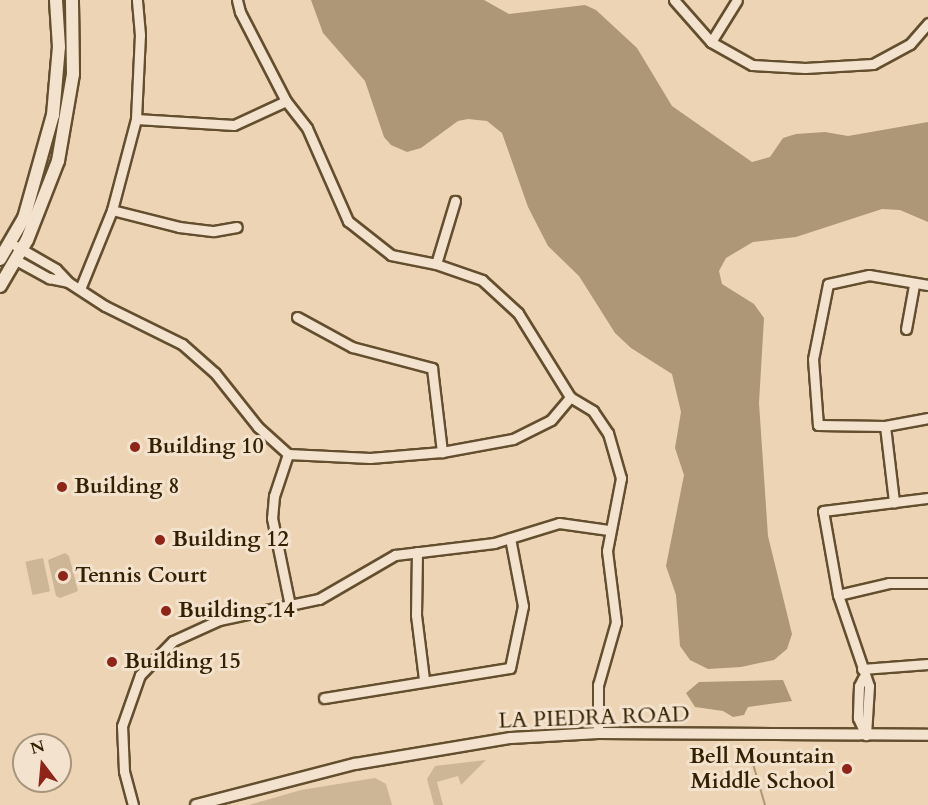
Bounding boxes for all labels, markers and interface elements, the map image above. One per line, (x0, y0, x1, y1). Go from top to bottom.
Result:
place label: Building 10 (147, 434, 264, 460)
marker: Building 10 (128, 440, 142, 454)
place label: Building 8 (74, 474, 180, 500)
marker: Building 8 (55, 480, 69, 494)
place label: Building 12 (172, 527, 289, 553)
marker: Building 12 (153, 533, 167, 547)
place label: Tennis Court (75, 563, 207, 589)
marker: Tennis Court (56, 569, 70, 583)
place label: Building 14 (178, 598, 295, 624)
marker: Building 14 (159, 604, 173, 618)
place label: Building 15 (124, 649, 241, 675)
marker: Building 15 (105, 655, 119, 669)
street label: LA PIEDRA ROAD (498, 701, 690, 735)
north arrow (12, 733, 72, 793)
text: N (28, 735, 47, 760)
place label: Bell Mountain Middle School (689, 743, 835, 794)
marker: Bell Mountain Middle School (840, 762, 854, 776)

